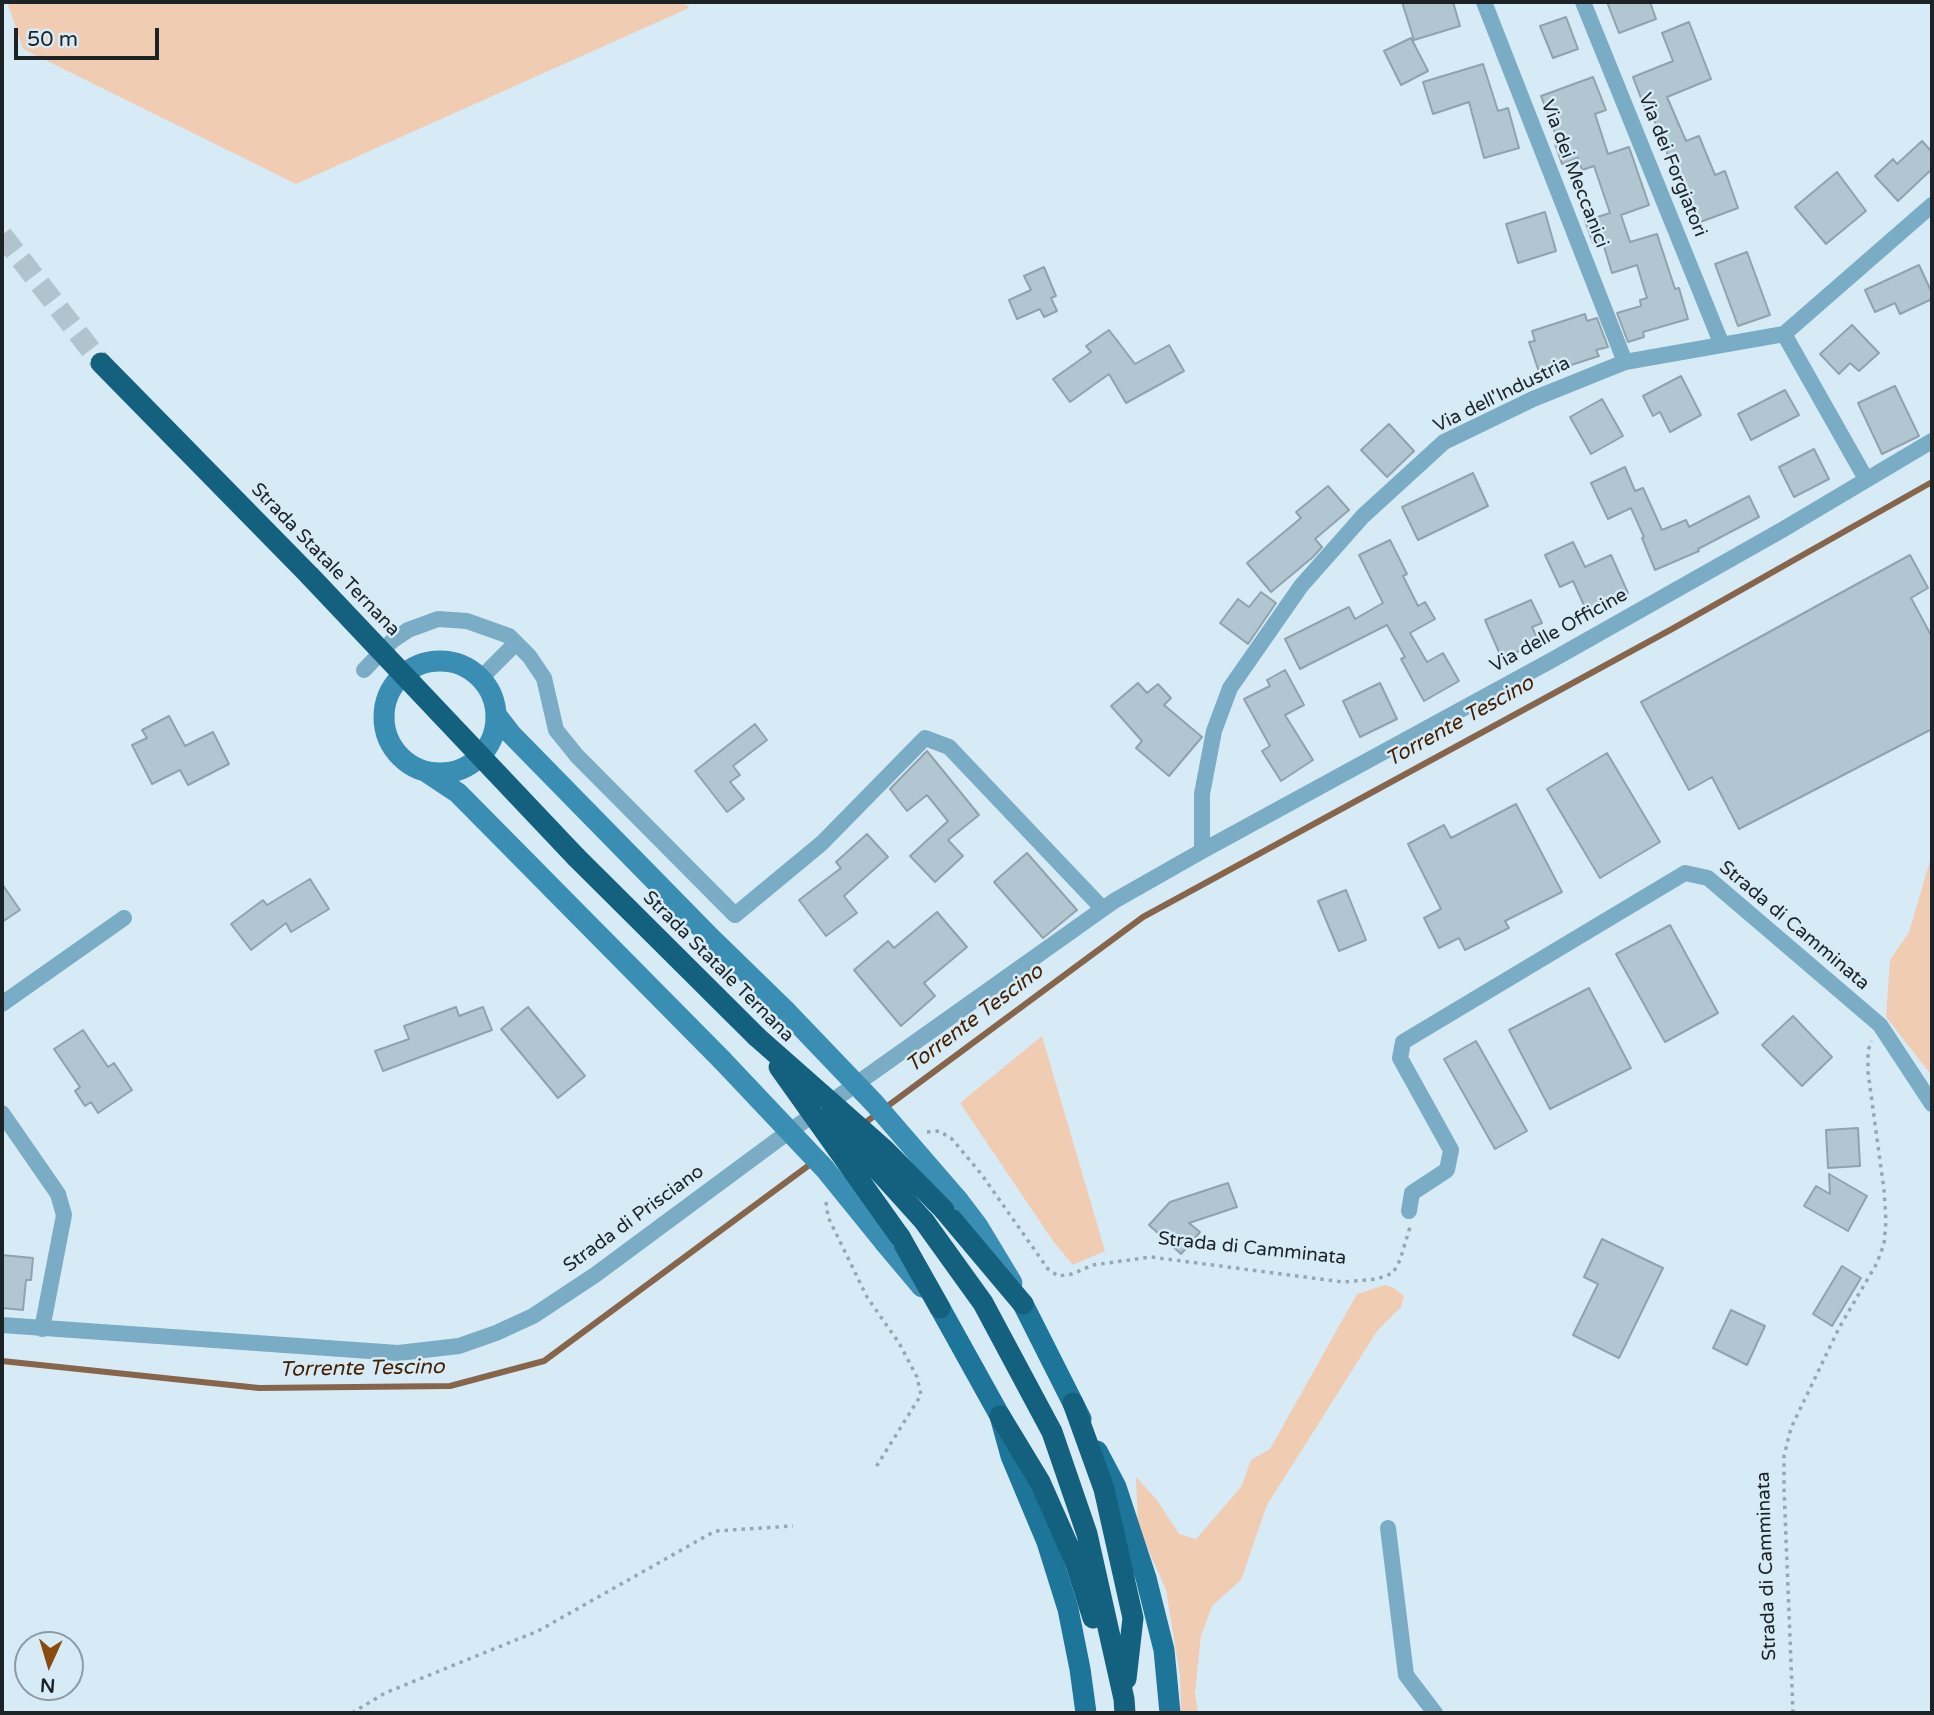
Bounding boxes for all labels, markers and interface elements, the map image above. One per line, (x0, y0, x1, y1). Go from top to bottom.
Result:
scale bar (18, 14, 163, 58)
text: 50 m (27, 27, 78, 52)
street label: Via dei Forgiatori (1633, 90, 1711, 240)
street label: Via dei Meccanici (1535, 97, 1613, 251)
street label: Via dell'Industria (1430, 352, 1574, 438)
street label: Strada Statale Ternana (246, 479, 404, 641)
street label: Via delle Officine (1486, 584, 1632, 678)
water label: Torrente Tescino (1382, 671, 1538, 773)
street label: Strada di Camminata (1714, 856, 1874, 996)
street label: Strada Statale Ternana (638, 887, 798, 1047)
water label: Torrente Tescino (902, 959, 1048, 1079)
street label: Strada di Prisciano (559, 1160, 709, 1278)
street label: Strada di Camminata (1157, 1228, 1347, 1270)
water label: Torrente Tescino (279, 1355, 445, 1383)
street label: Strada di Camminata (1752, 1471, 1782, 1661)
north arrow (14, 1631, 84, 1701)
text: N (39, 1673, 56, 1696)

